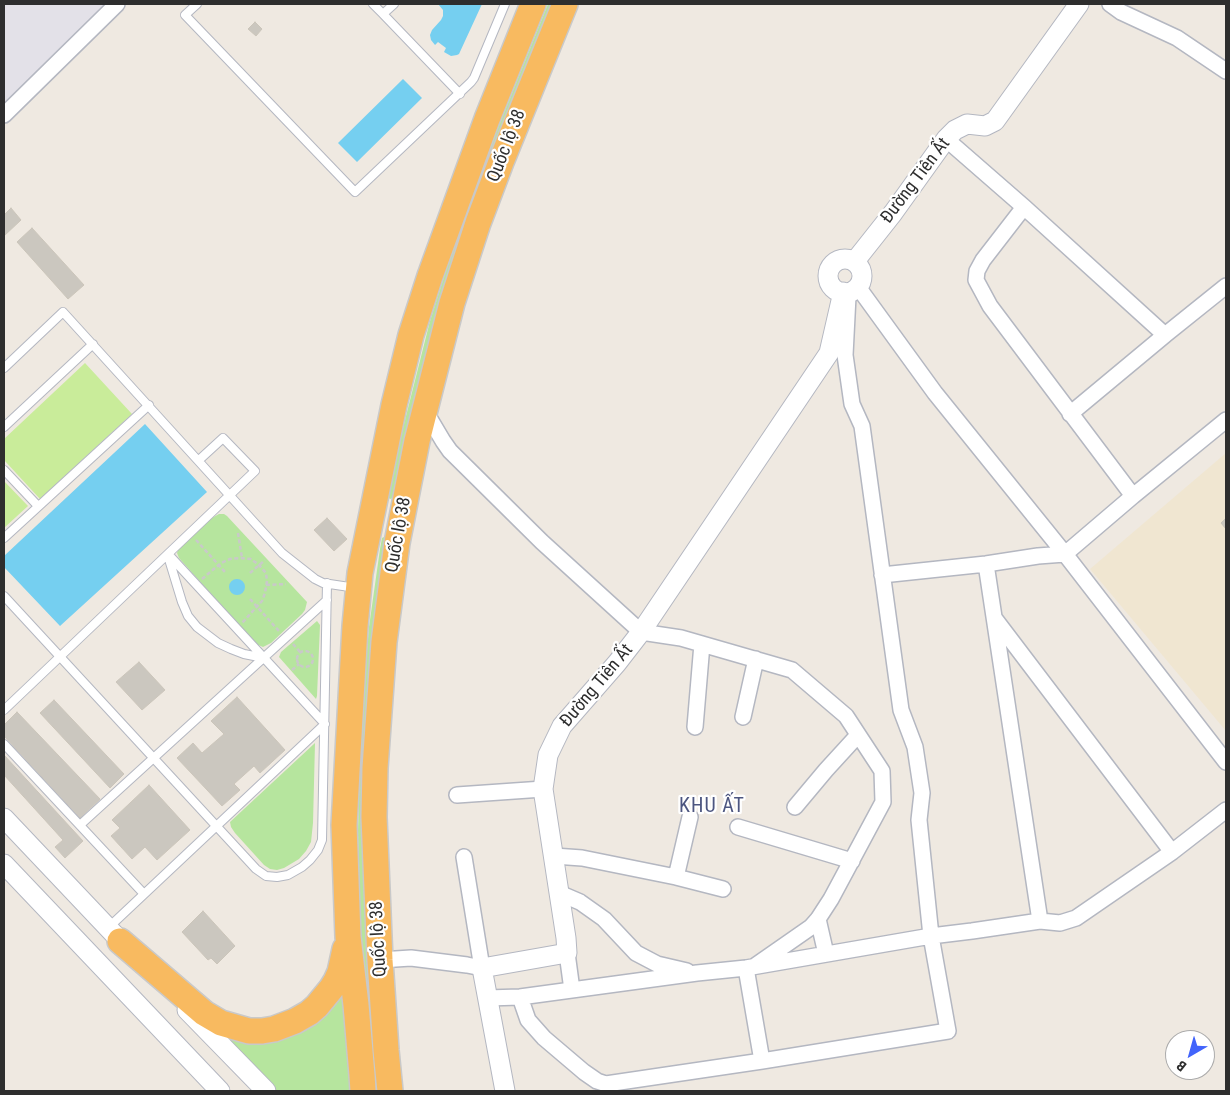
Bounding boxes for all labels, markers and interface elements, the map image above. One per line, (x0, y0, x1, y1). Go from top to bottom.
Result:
street label: Quốc lộ 38 (483, 107, 531, 185)
street label: Đường Tiên Ất (877, 134, 955, 228)
street label: Quốc lộ 38 (382, 496, 416, 574)
street label: Đường Tiên Ất (556, 640, 638, 732)
district label: KHU ẤT (678, 795, 746, 819)
street label: Quốc lộ 38 (366, 900, 392, 978)
north arrow (1165, 1030, 1215, 1080)
text: B (1173, 1057, 1189, 1075)

